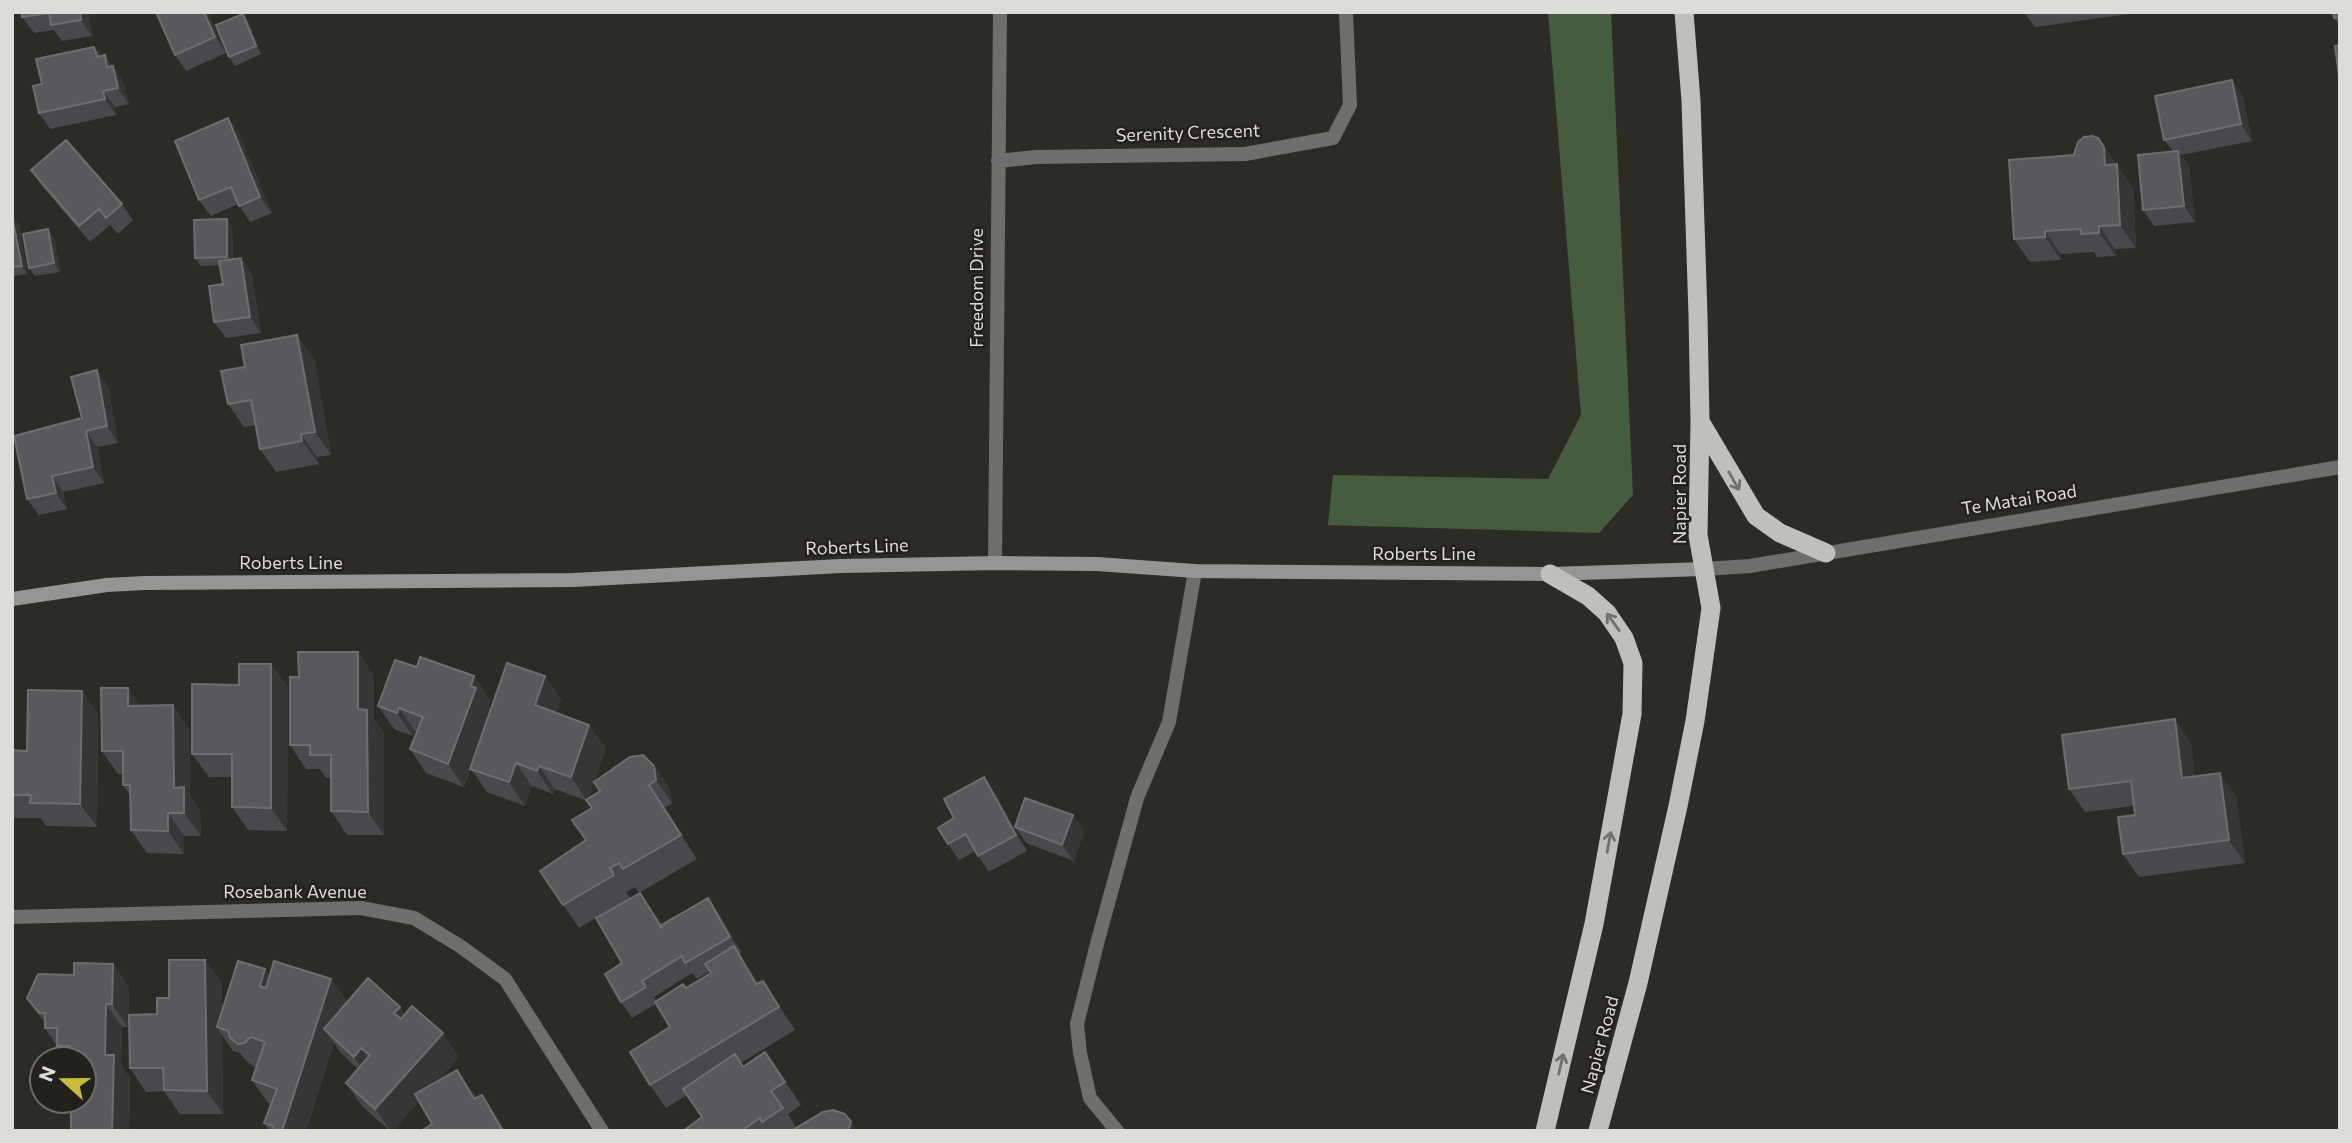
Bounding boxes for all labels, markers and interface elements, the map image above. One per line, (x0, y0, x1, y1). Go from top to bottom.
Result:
street label: Serenity Crescent (1115, 118, 1261, 146)
street label: Freedom Drive (965, 228, 987, 348)
street label: Napier Road (1668, 444, 1690, 544)
one-way arrow (1728, 470, 1741, 491)
street label: Te Matai Road (1960, 479, 2078, 519)
street label: Roberts Line (805, 533, 909, 559)
street label: Roberts Line (1372, 542, 1476, 564)
street label: Roberts Line (239, 551, 343, 573)
one-way arrow (1606, 613, 1620, 632)
one-way arrow (1603, 831, 1616, 854)
street label: Rosebank Avenue (223, 880, 367, 902)
street label: Napier Road (1575, 993, 1623, 1096)
north arrow (28, 1045, 98, 1115)
one-way arrow (1555, 1053, 1568, 1076)
text: N (33, 1063, 60, 1085)

